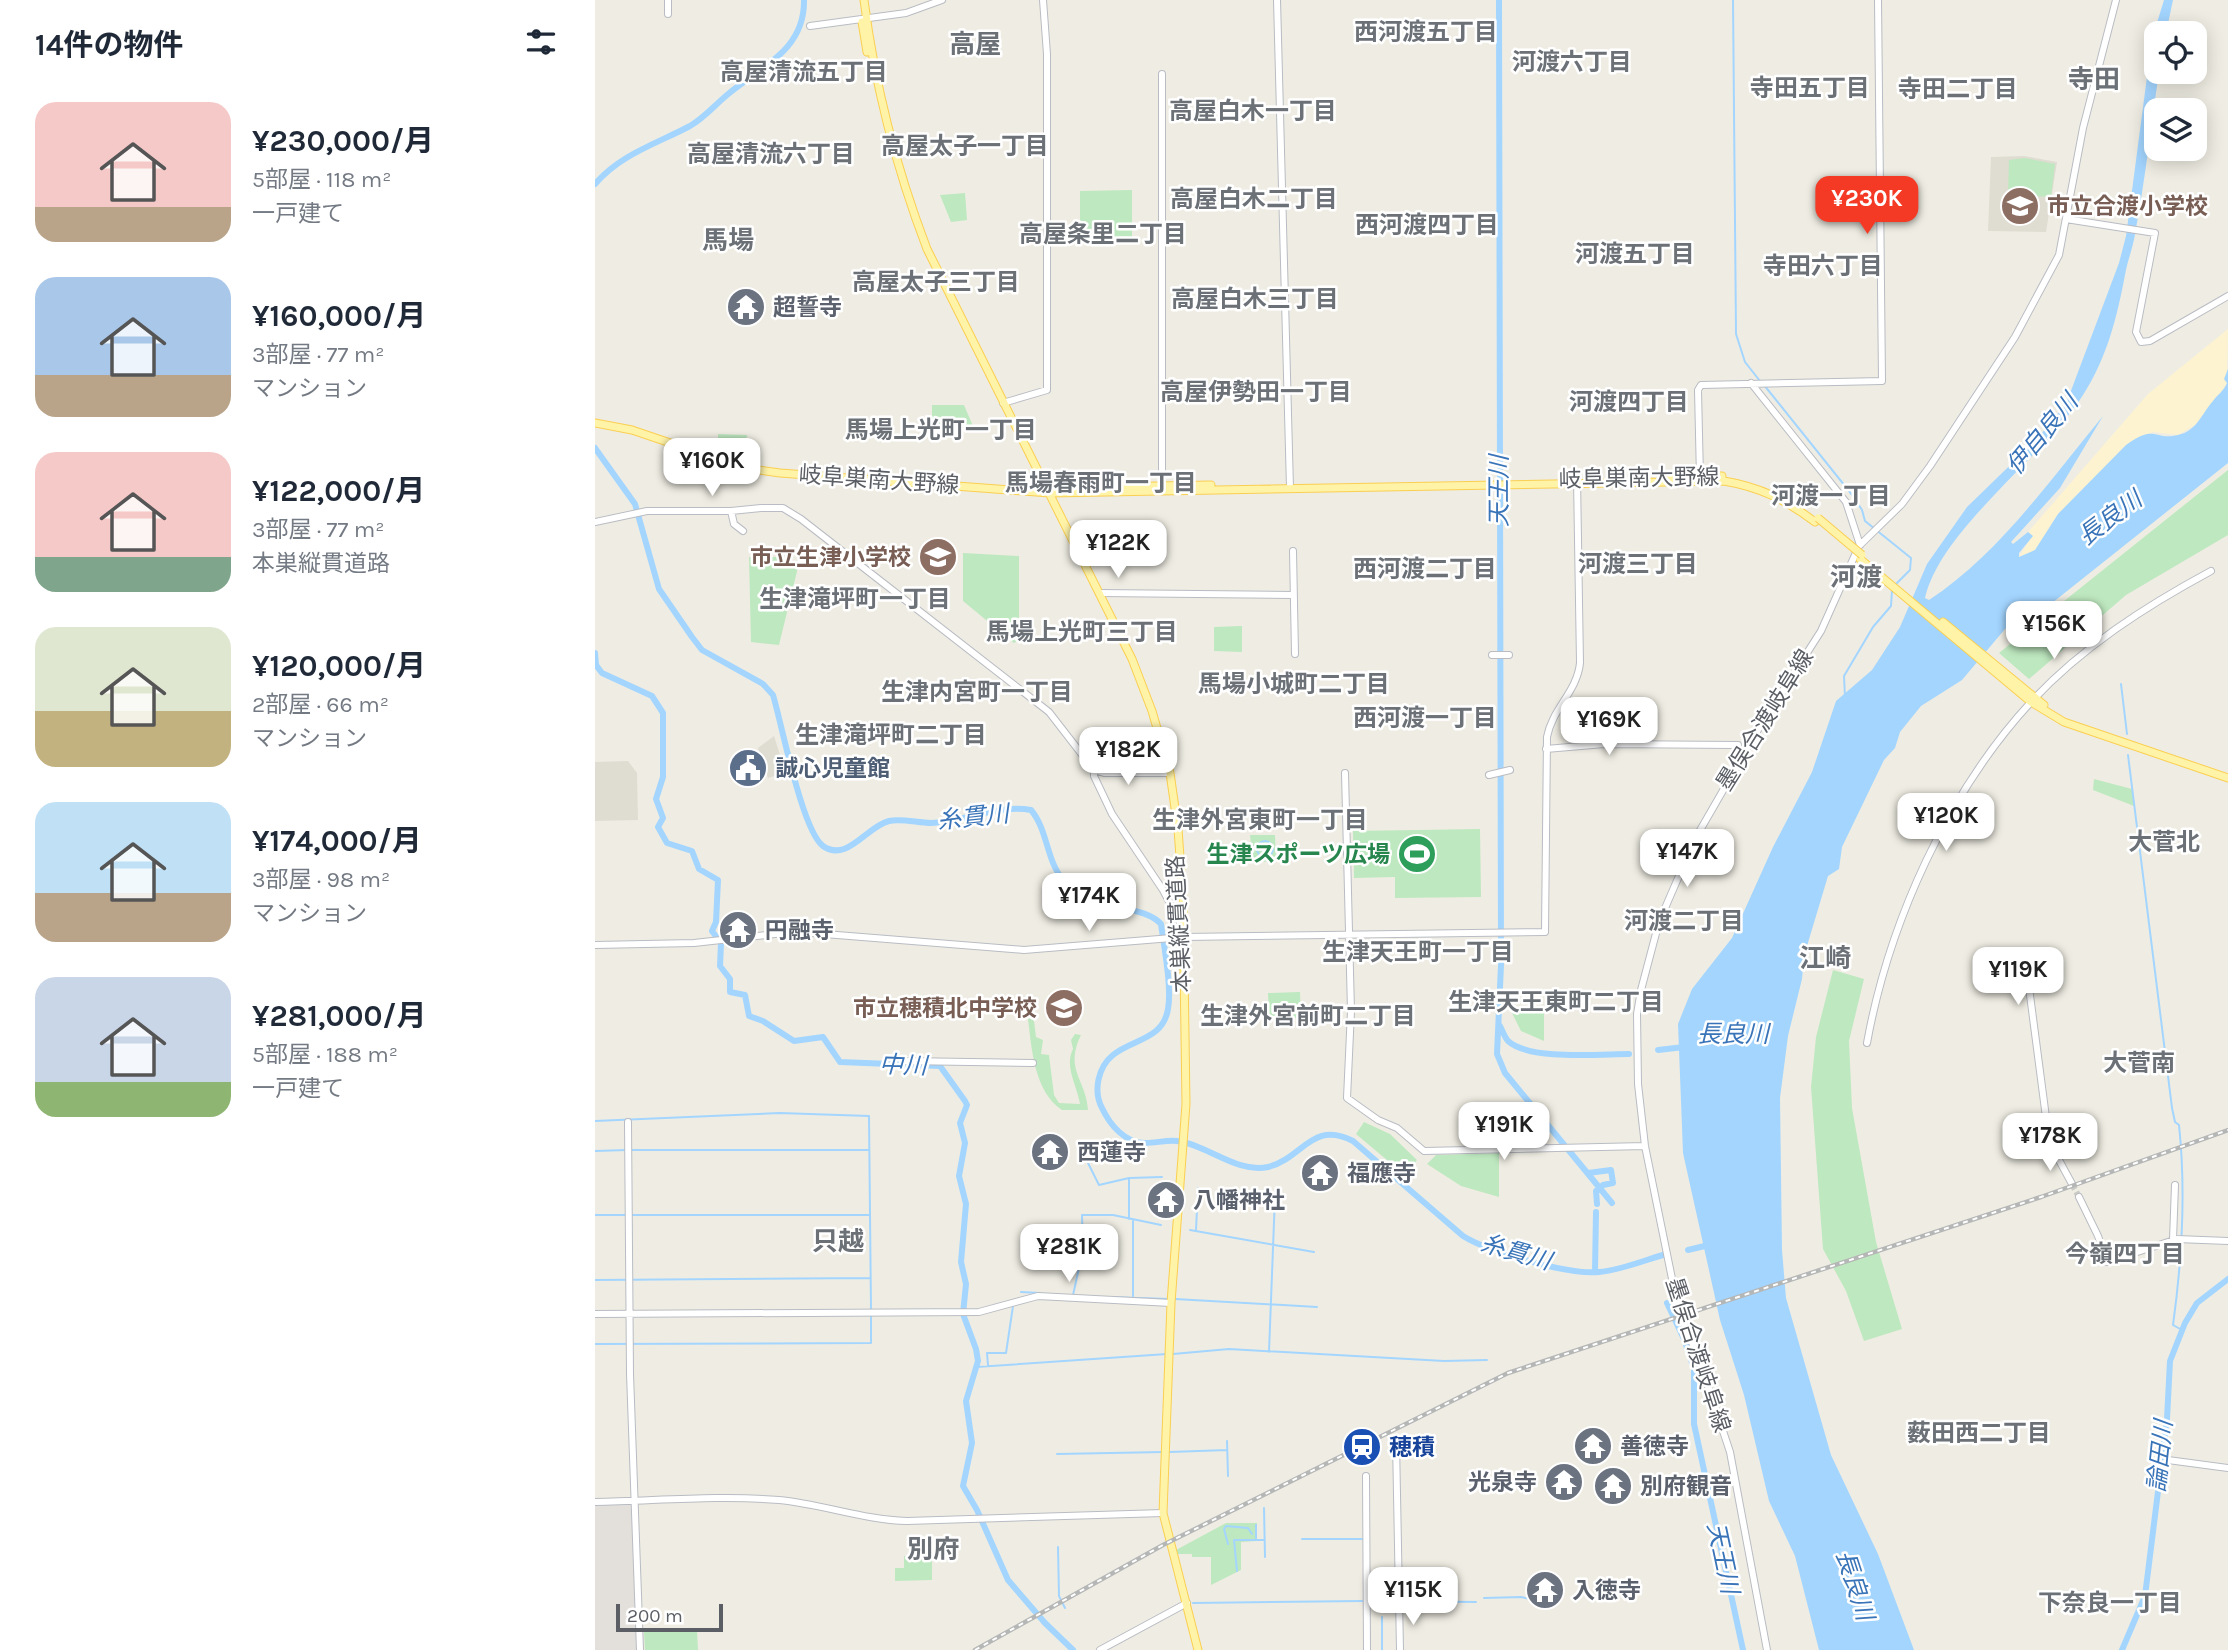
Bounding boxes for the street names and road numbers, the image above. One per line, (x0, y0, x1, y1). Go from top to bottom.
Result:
street label: 岐阜巣南大野線 (798, 461, 960, 499)
street label: 岐阜巣南大野線 (1558, 463, 1720, 493)
street label: 墨俣合渡岐阜線 (1711, 645, 1819, 795)
street label: 本巣縦貫道路 (1162, 854, 1196, 994)
street label: 墨俣合渡岐阜線 (1660, 1274, 1736, 1436)

